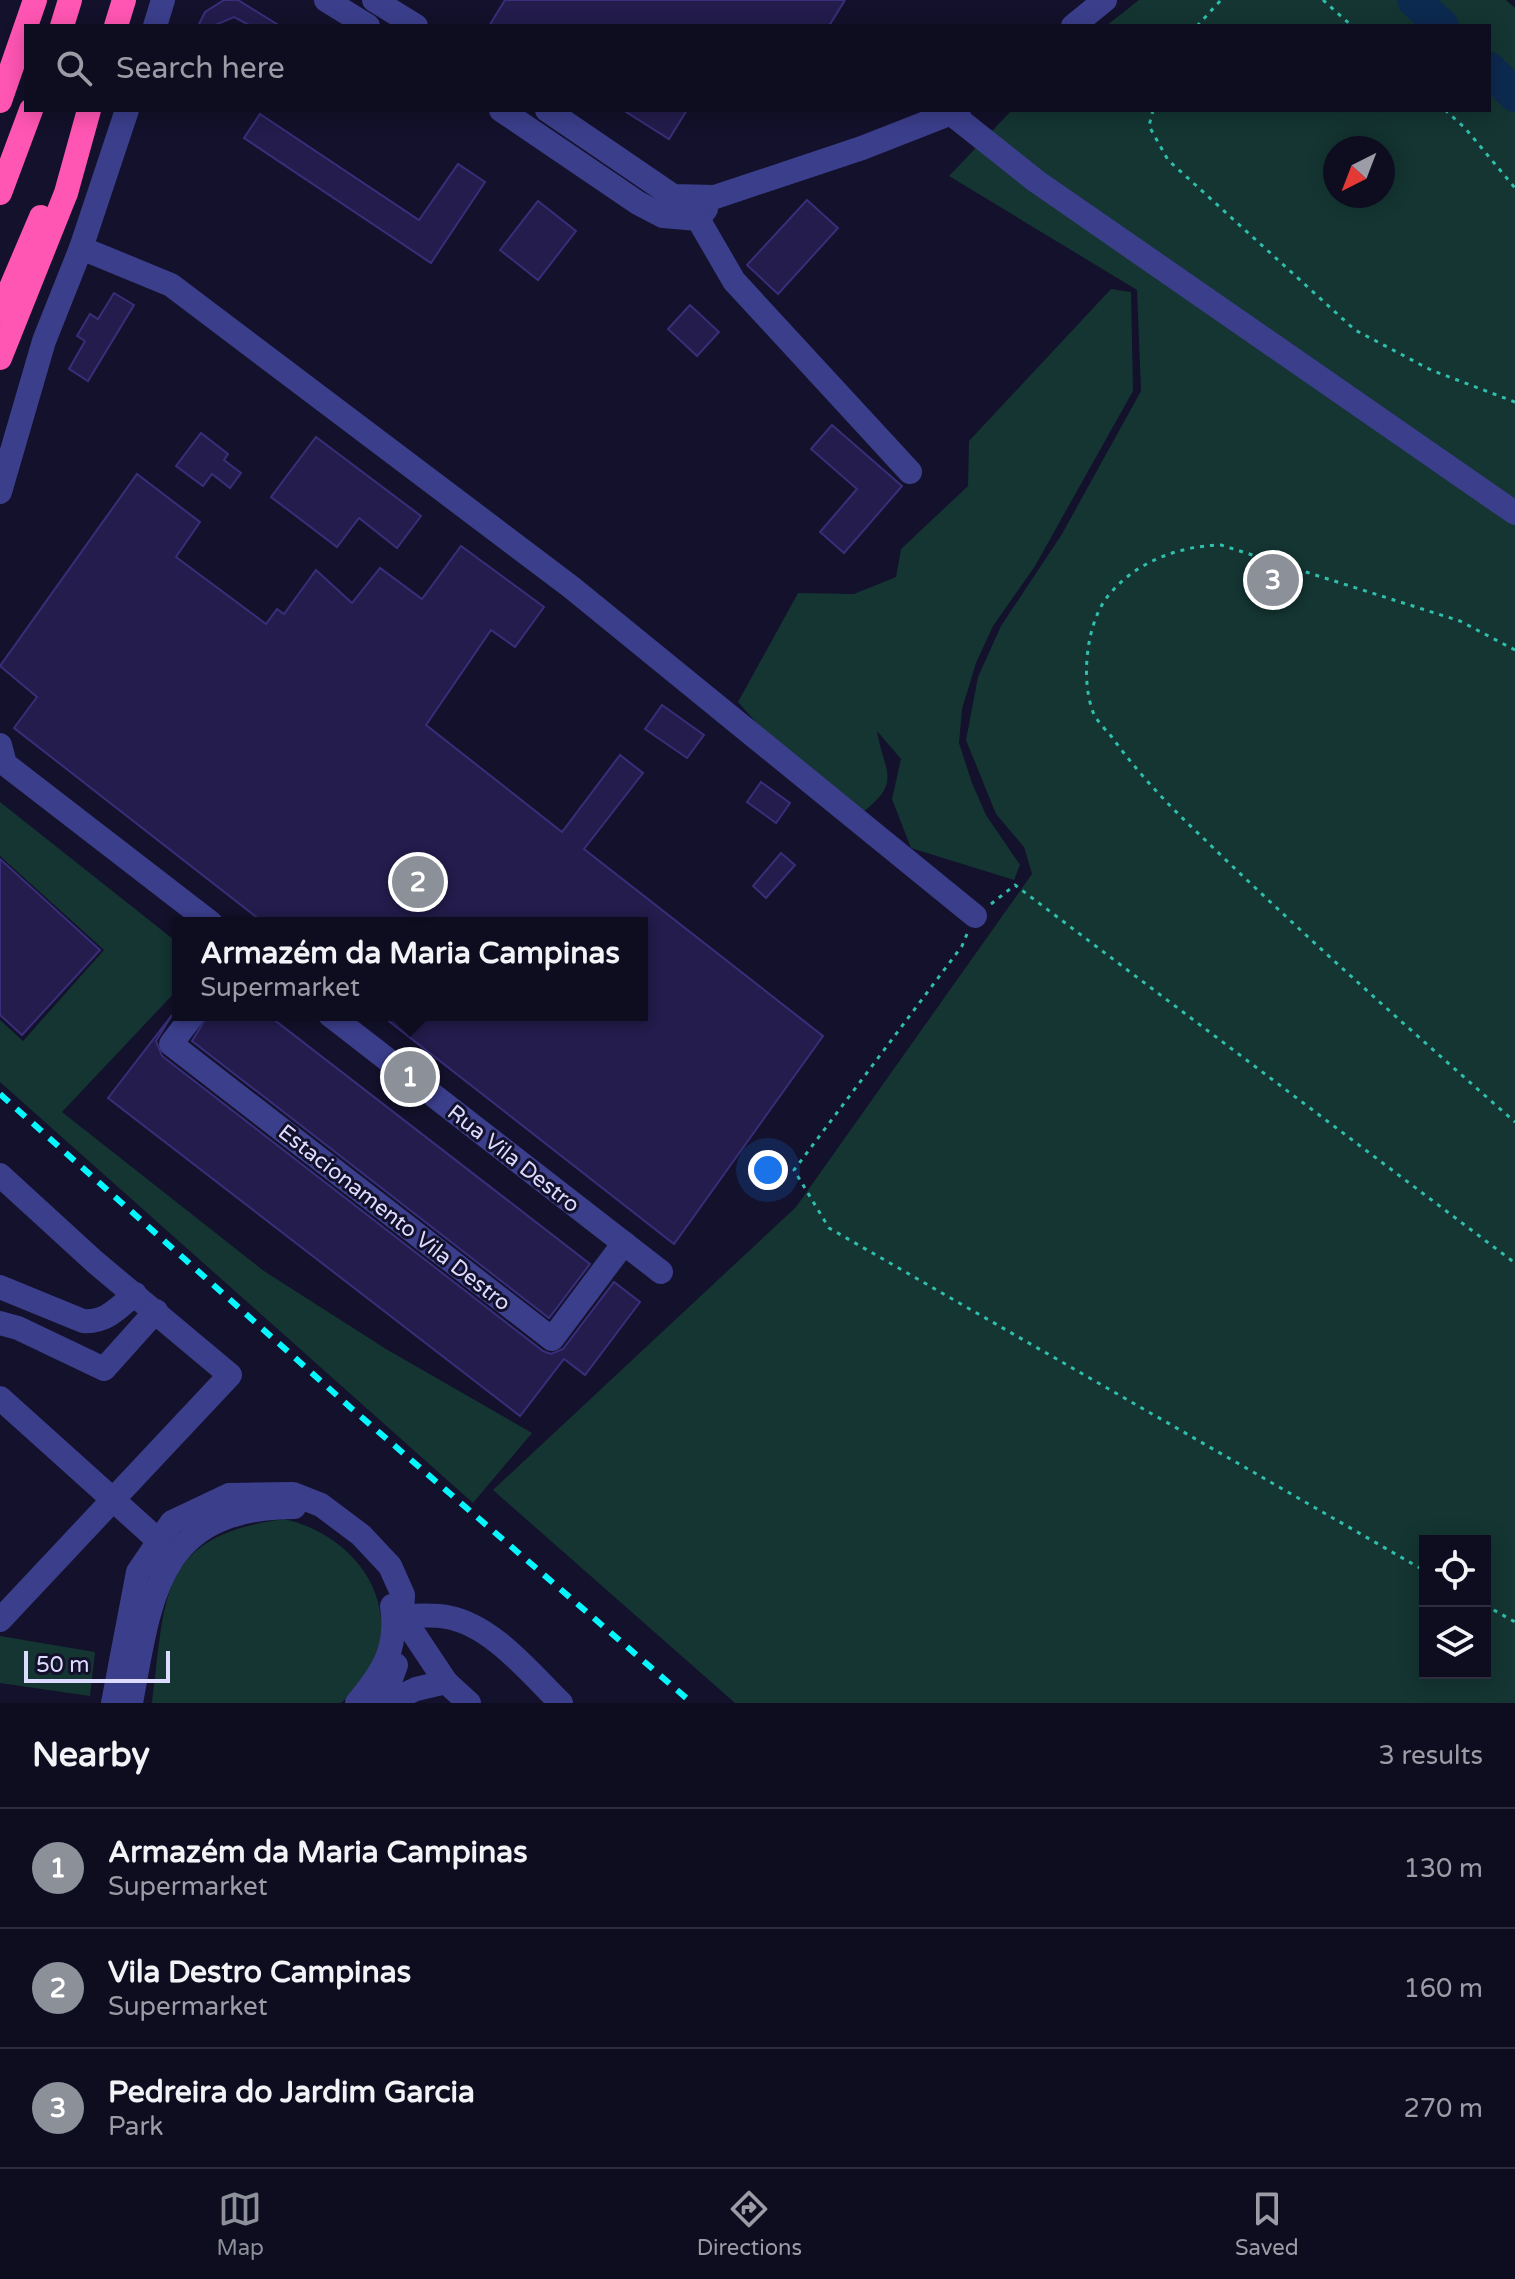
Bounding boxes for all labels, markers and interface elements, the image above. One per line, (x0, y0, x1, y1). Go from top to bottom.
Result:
search box (24, 24, 1491, 112)
icon: search (52, 46, 96, 90)
text: Search here (116, 50, 285, 87)
north arrow (1323, 136, 1395, 208)
pin: 3 (1247, 550, 1299, 610)
pin: 2 (392, 852, 444, 912)
popup (172, 917, 648, 1021)
text: Armazém da Maria Campinas (200, 935, 620, 972)
text: Supermarket (200, 972, 360, 1003)
pin: 1 (384, 1047, 436, 1107)
street label: Rua Vila Destro (442, 1099, 584, 1218)
street label: Estacionamento Vila Destro (273, 1119, 516, 1317)
your location (748, 1150, 788, 1190)
map controls (1419, 1535, 1491, 1679)
button: locate (1419, 1535, 1491, 1607)
button: layers (1419, 1607, 1491, 1679)
scale bar (24, 1647, 170, 1683)
text: 50 m (36, 1652, 90, 1678)
text: Nearby (32, 1735, 150, 1776)
text: 3 results (1378, 1740, 1483, 1771)
text: Armazém da Maria Campinas (108, 1834, 528, 1871)
text: 1 (50, 1853, 66, 1884)
text: 130 m (1403, 1853, 1483, 1884)
text: Supermarket (108, 1871, 268, 1902)
text: Vila Destro Campinas (108, 1954, 411, 1991)
text: 2 (50, 1973, 66, 2004)
text: 160 m (1403, 1973, 1483, 2004)
text: Supermarket (108, 1991, 268, 2022)
text: Pedreira do Jardim Garcia (108, 2074, 475, 2111)
text: 3 (50, 2093, 66, 2124)
text: 270 m (1403, 2093, 1483, 2124)
text: Park (108, 2111, 164, 2142)
tab: Map (216, 2187, 264, 2261)
tab: Directions (697, 2187, 802, 2261)
tab: Saved (1235, 2187, 1299, 2261)

